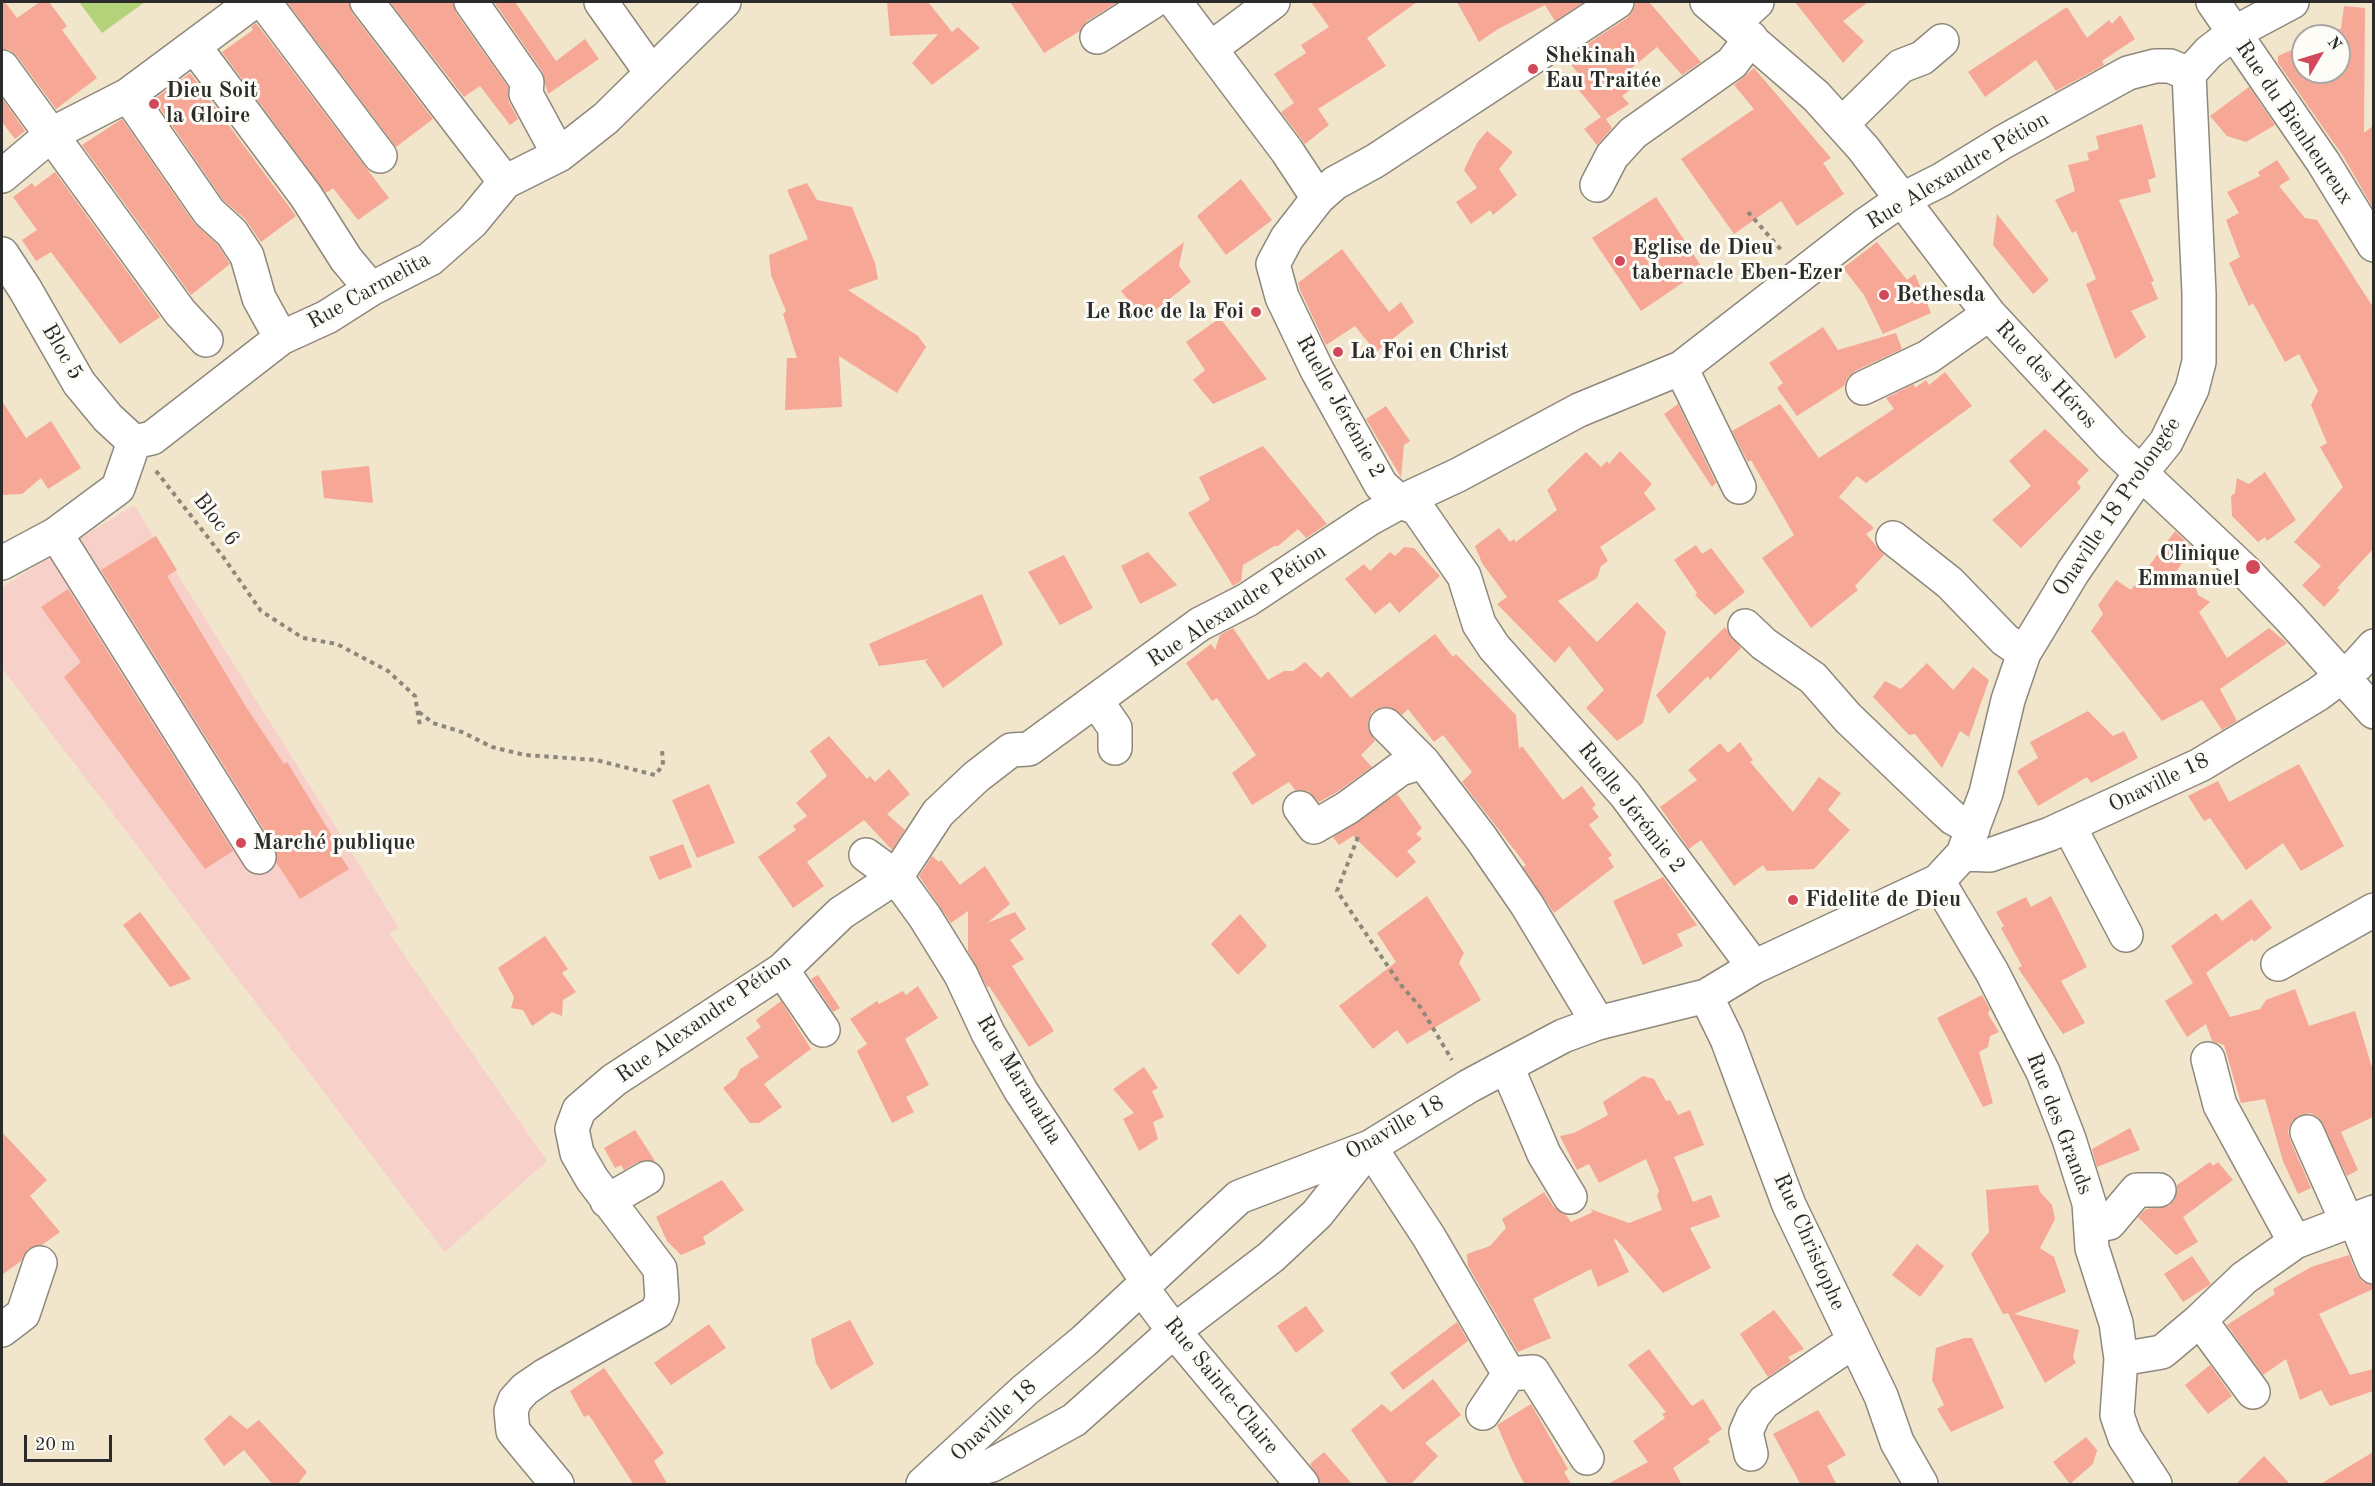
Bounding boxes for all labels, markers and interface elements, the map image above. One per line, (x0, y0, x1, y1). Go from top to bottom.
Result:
north arrow (2291, 24, 2351, 84)
text: N (2324, 34, 2344, 54)
street label: Rue du Bienheureux (2229, 36, 2359, 210)
place label: Shekinah Eau Traitée (1545, 43, 1661, 94)
marker: Shekinah Eau Traitée (1526, 62, 1540, 76)
place label: Dieu Soit la Gloire (166, 78, 258, 130)
marker: Dieu Soit la Gloire (147, 97, 161, 111)
street label: Rue Alexandre Pétion (1862, 106, 2054, 236)
place label: Eglise de Dieu tabernacle Eben-Ezer (1632, 235, 1843, 286)
street label: Rue Carmelita (303, 246, 435, 336)
marker: Eglise de Dieu tabernacle Eben-Ezer (1613, 254, 1627, 268)
place label: Bethesda (1896, 282, 1985, 308)
marker: Bethesda (1877, 288, 1891, 302)
place label: Le Roc de la Foi (1085, 299, 1244, 325)
marker: Le Roc de la Foi (1249, 305, 1263, 319)
street label: Rue des Héros (1989, 316, 2103, 434)
street label: Bloc 5 (35, 319, 89, 385)
street label: Ruelle Jérémie 2 (1290, 331, 1390, 483)
place label: La Foi en Christ (1350, 339, 1509, 365)
marker: La Foi en Christ (1331, 345, 1345, 359)
street label: Onaville 18 Prolongée (2047, 412, 2187, 602)
street label: Bloc 6 (187, 488, 245, 552)
street label: Rue Alexandre Pétion (1143, 538, 1331, 674)
place label: Clinique Emmanuel (2137, 541, 2240, 592)
marker: Clinique Emmanuel (2244, 558, 2262, 576)
street label: Ruelle Jérémie 2 (1572, 737, 1690, 879)
street label: Onaville 18 (2104, 747, 2214, 819)
place label: Marché publique (253, 830, 415, 856)
marker: Marché publique (234, 836, 248, 850)
place label: Fidelite de Dieu (1805, 887, 1961, 913)
marker: Fidelite de Dieu (1786, 893, 1800, 907)
street label: Rue Alexandre Pétion (611, 949, 797, 1089)
street label: Rue Maranatha (970, 1011, 1068, 1149)
street label: Rue des Grands (2020, 1049, 2098, 1199)
street label: Onaville 18 (1341, 1090, 1449, 1166)
street label: Rue Christophe (1767, 1169, 1851, 1315)
street label: Rue Sainte-Claire (1158, 1312, 1284, 1460)
street label: Onaville 18 (945, 1374, 1043, 1468)
scale bar (27, 1423, 116, 1461)
text: 20 m (35, 1436, 75, 1454)

